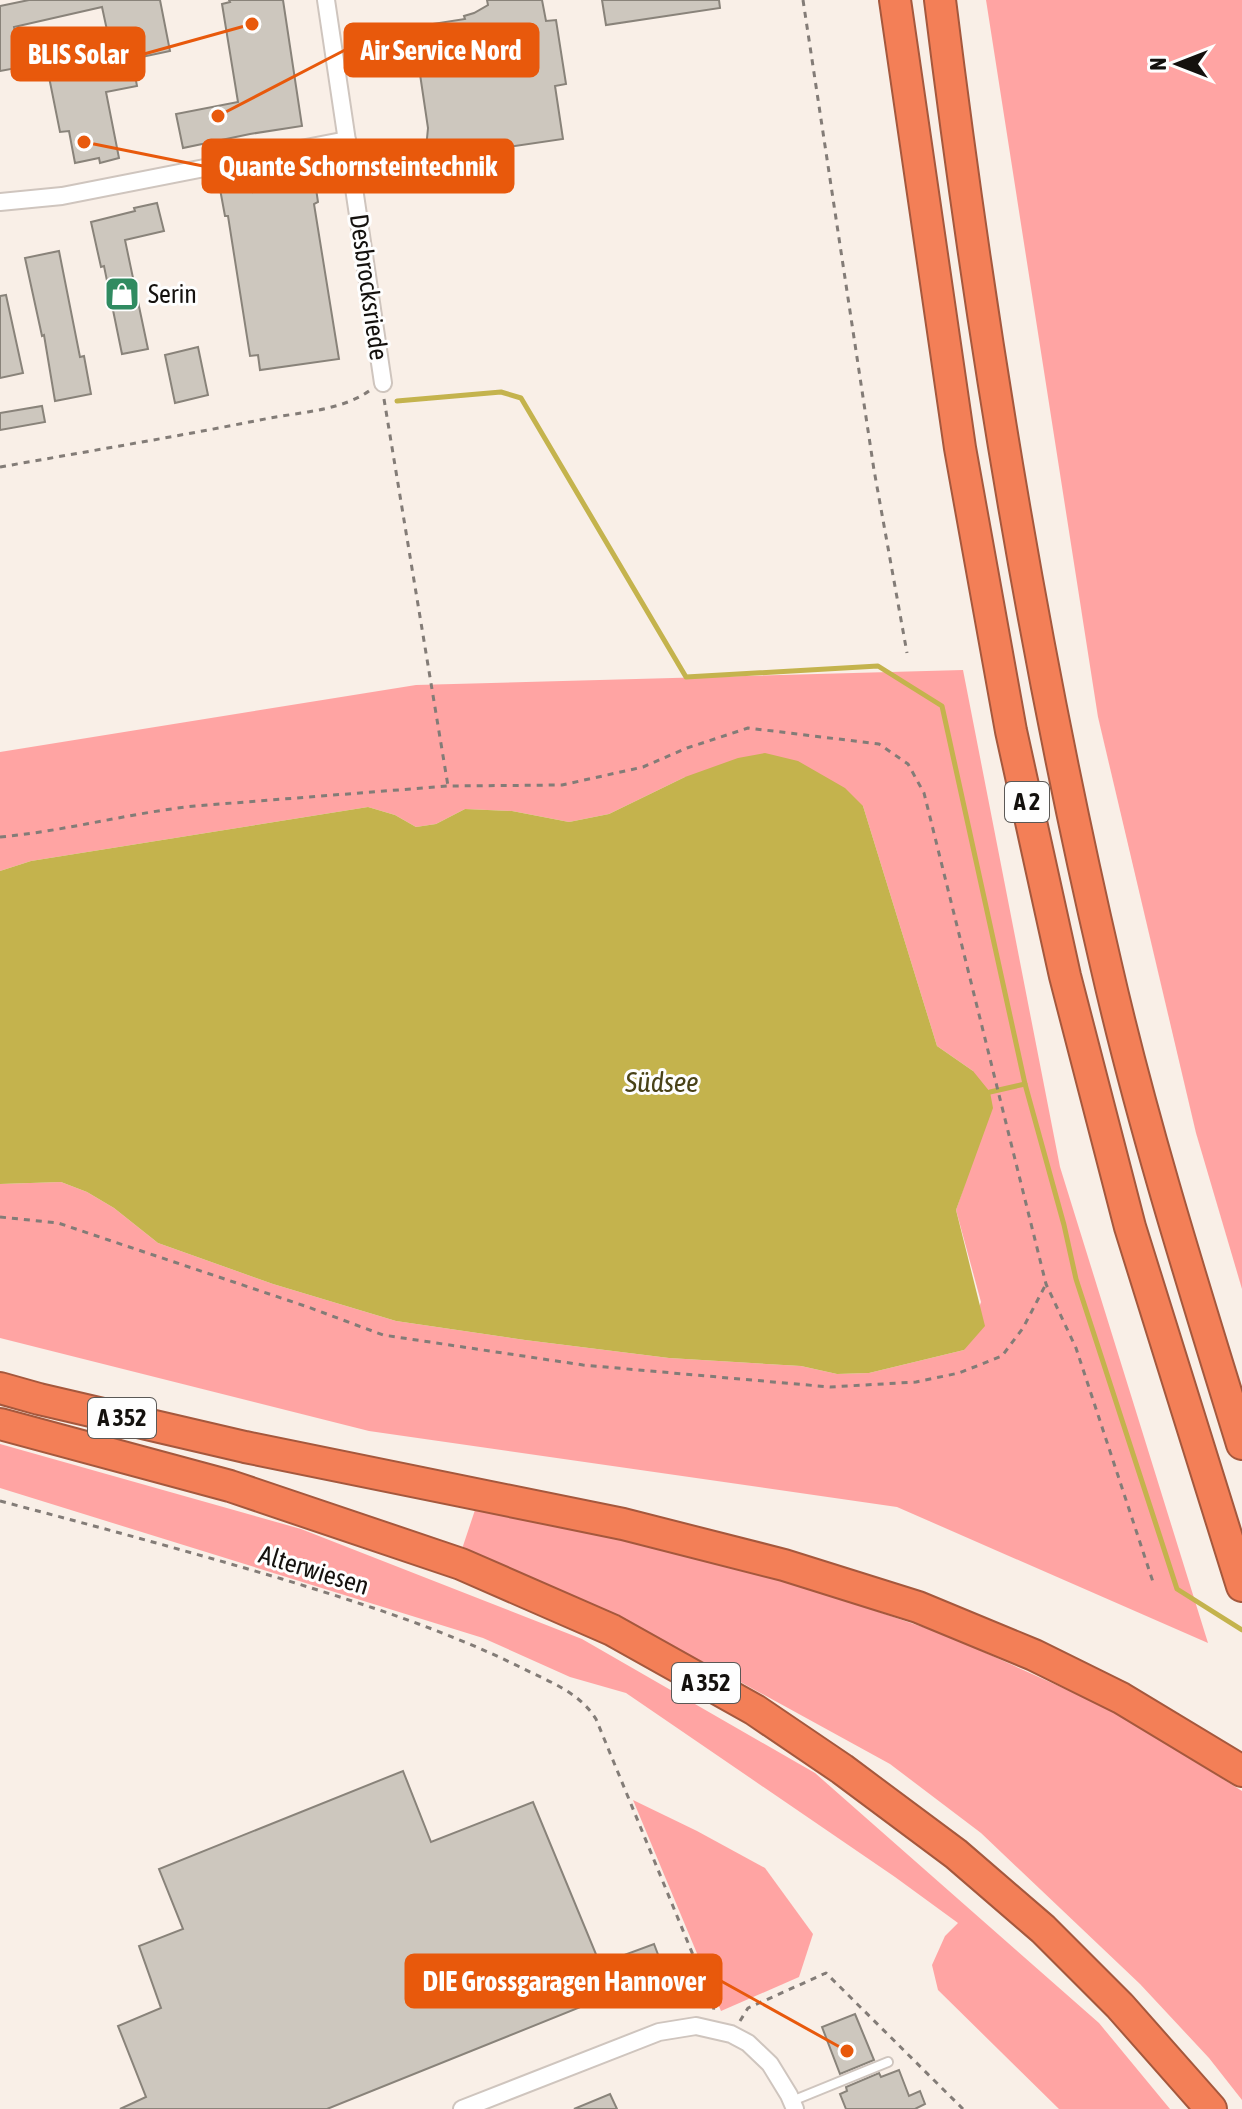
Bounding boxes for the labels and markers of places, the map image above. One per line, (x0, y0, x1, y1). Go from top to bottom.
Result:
callout: Air Service Nord (345, 24, 538, 76)
callout: BLIS Solar (12, 28, 144, 80)
callout: Quante Schornsteintechnik (203, 140, 513, 192)
shop icon: Serin (103, 275, 141, 313)
place label: Serin (148, 279, 197, 309)
callout: DIE Grossgaragen Hannover (406, 1955, 721, 2007)

